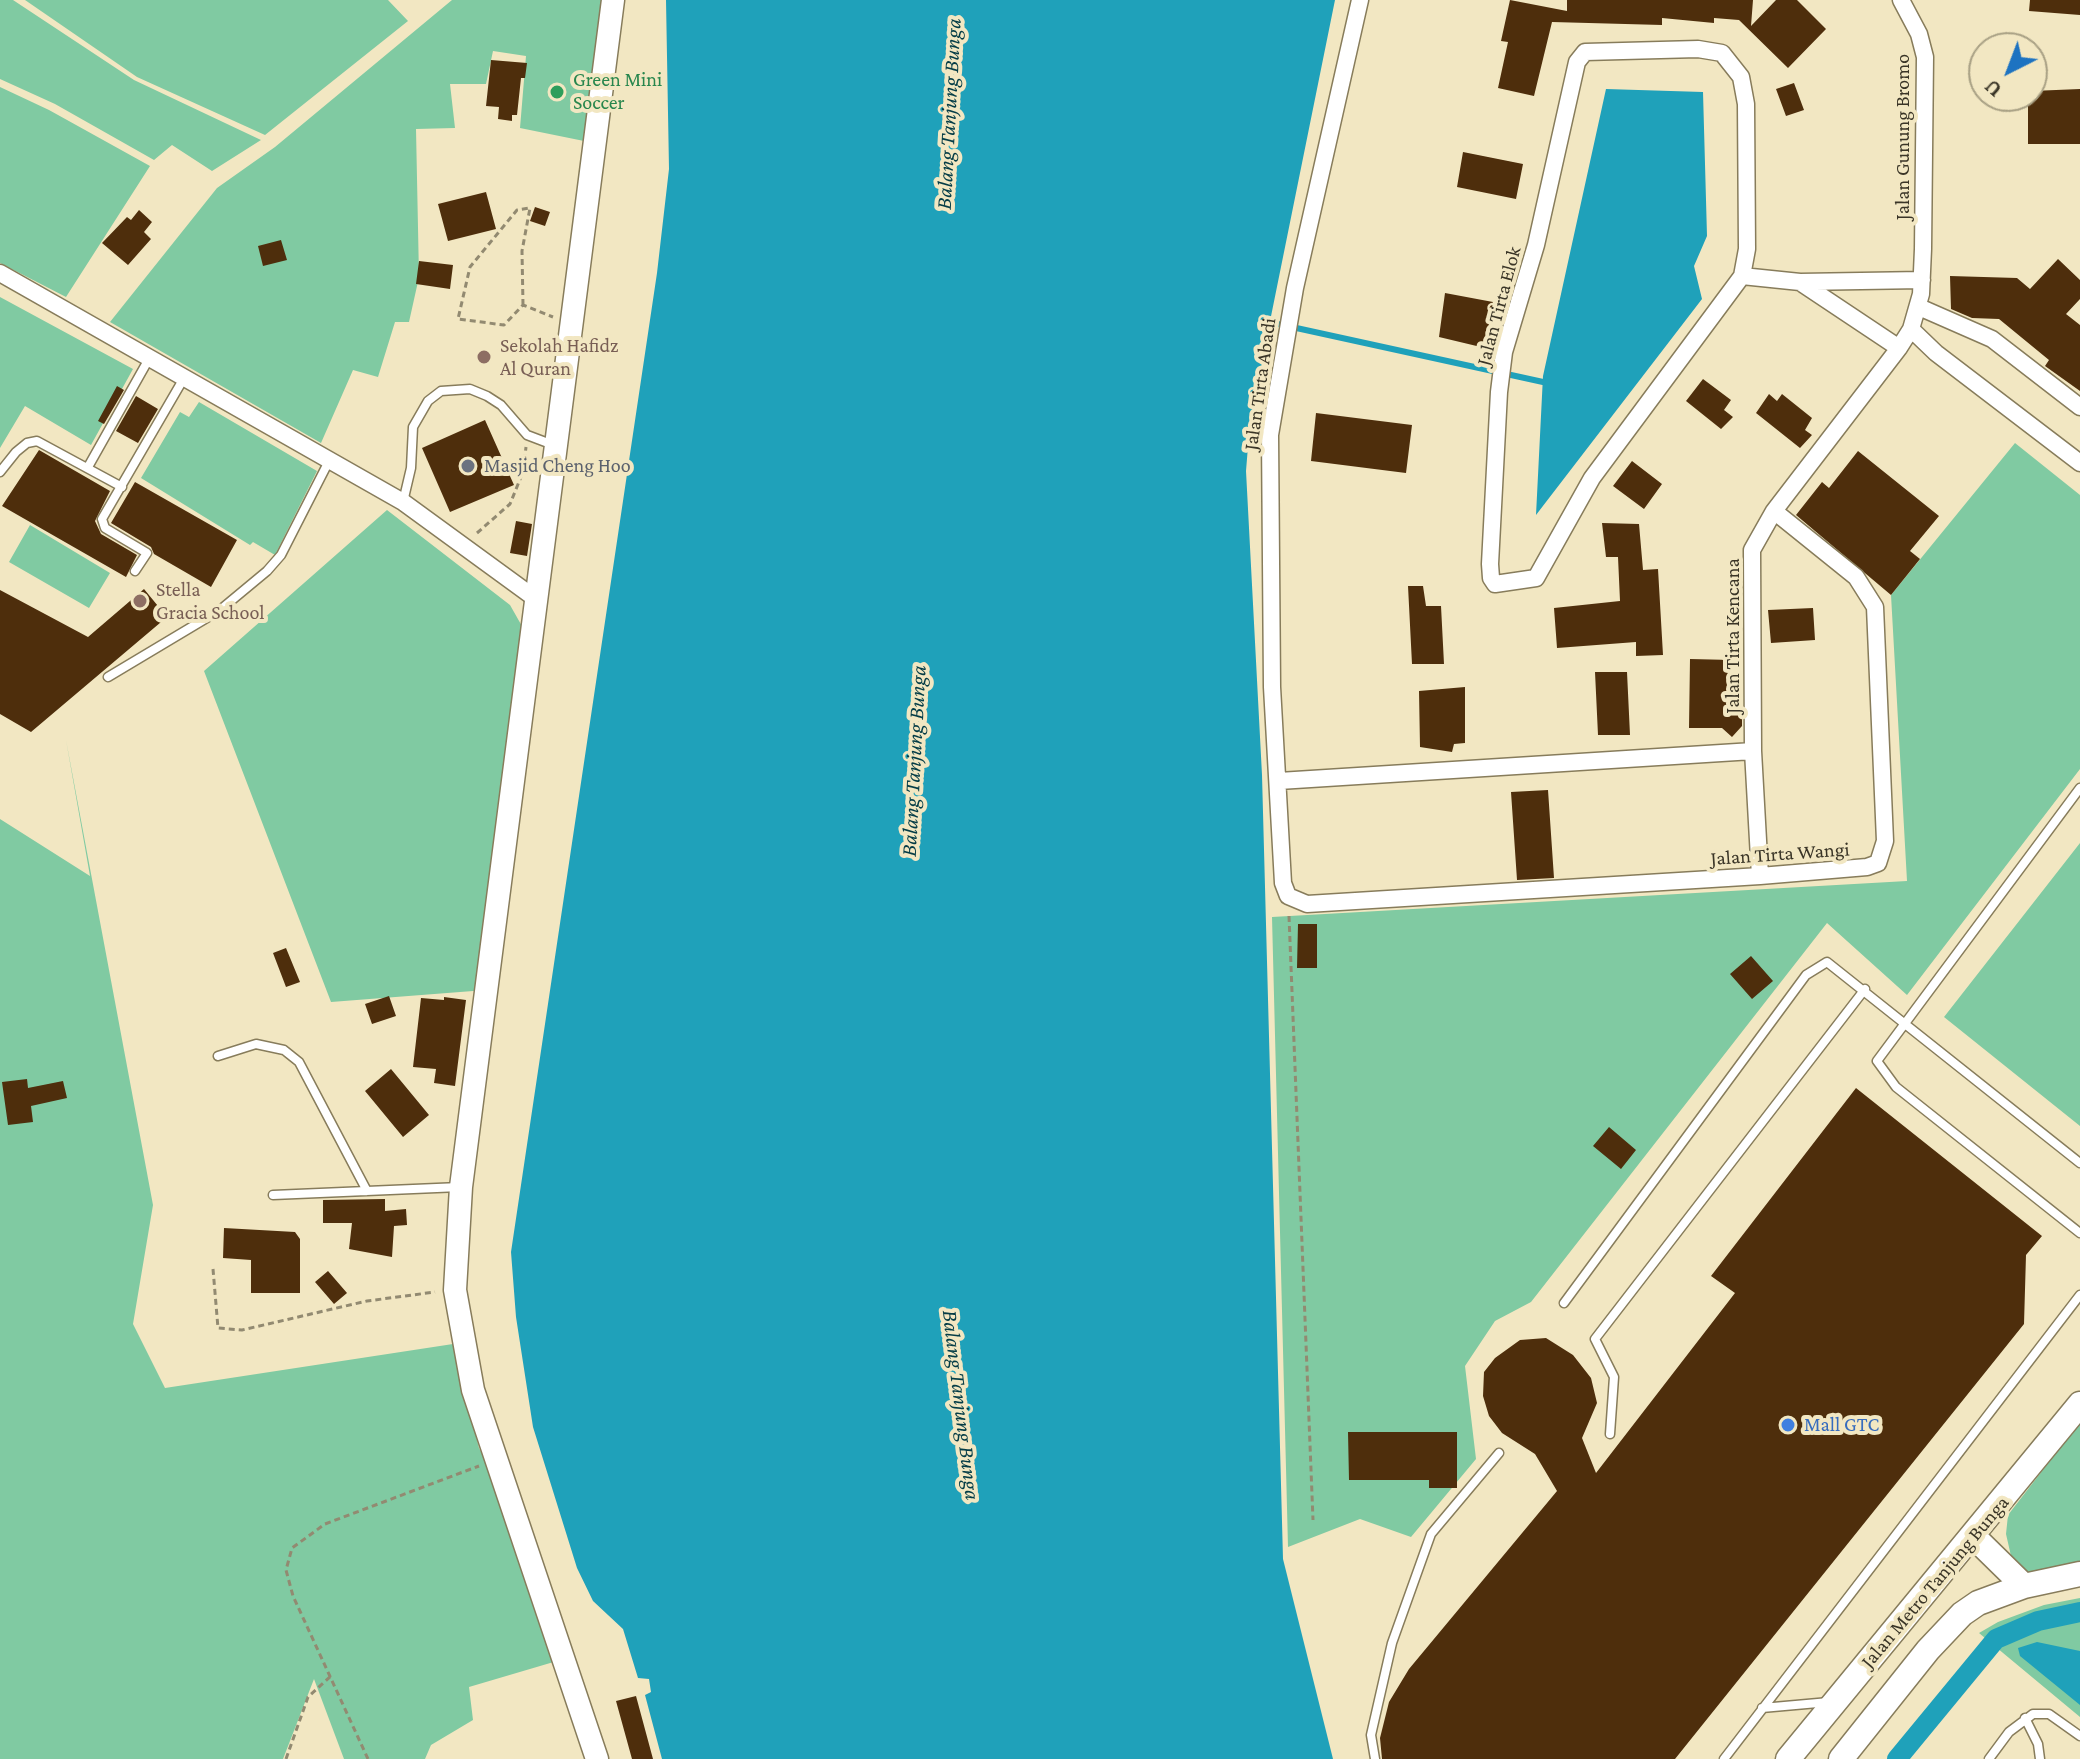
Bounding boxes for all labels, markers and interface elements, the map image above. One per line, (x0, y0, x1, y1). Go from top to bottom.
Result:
water label: Balang Tanjung Bunga (931, 18, 967, 210)
north arrow (1968, 32, 2048, 112)
street label: Jalan Gunung Bromo (1891, 54, 1915, 220)
place label: Green Mini Soccer (573, 68, 662, 115)
text: U (1979, 74, 2007, 103)
marker: Green Mini Soccer (548, 83, 566, 101)
street label: Jalan Tirta Elok (1472, 244, 1526, 368)
street label: Jalan Tirta Abadi (1239, 316, 1281, 452)
place label: Sekolah Hafidz Al Quran (500, 334, 619, 381)
marker: Sekolah Hafidz Al Quran (475, 348, 493, 366)
place label: Masjid Cheng Hoo (484, 454, 631, 478)
marker: Masjid Cheng Hoo (459, 457, 477, 475)
street label: Jalan Tirta Kencana (1721, 558, 1745, 714)
place label: Stella Gracia School (156, 578, 265, 625)
marker: Stella Gracia School (131, 592, 149, 610)
water label: Balang Tanjung Bunga (896, 665, 932, 857)
street label: Jalan Tirta Wangi (1710, 837, 1850, 871)
water label: Balang Tanjung Bunga (936, 1308, 986, 1502)
place label: Mall GTC (1804, 1413, 1879, 1437)
marker: Mall GTC (1779, 1416, 1797, 1434)
street label: Jalan Metro Tanjung Bunga (1856, 1491, 2014, 1673)

